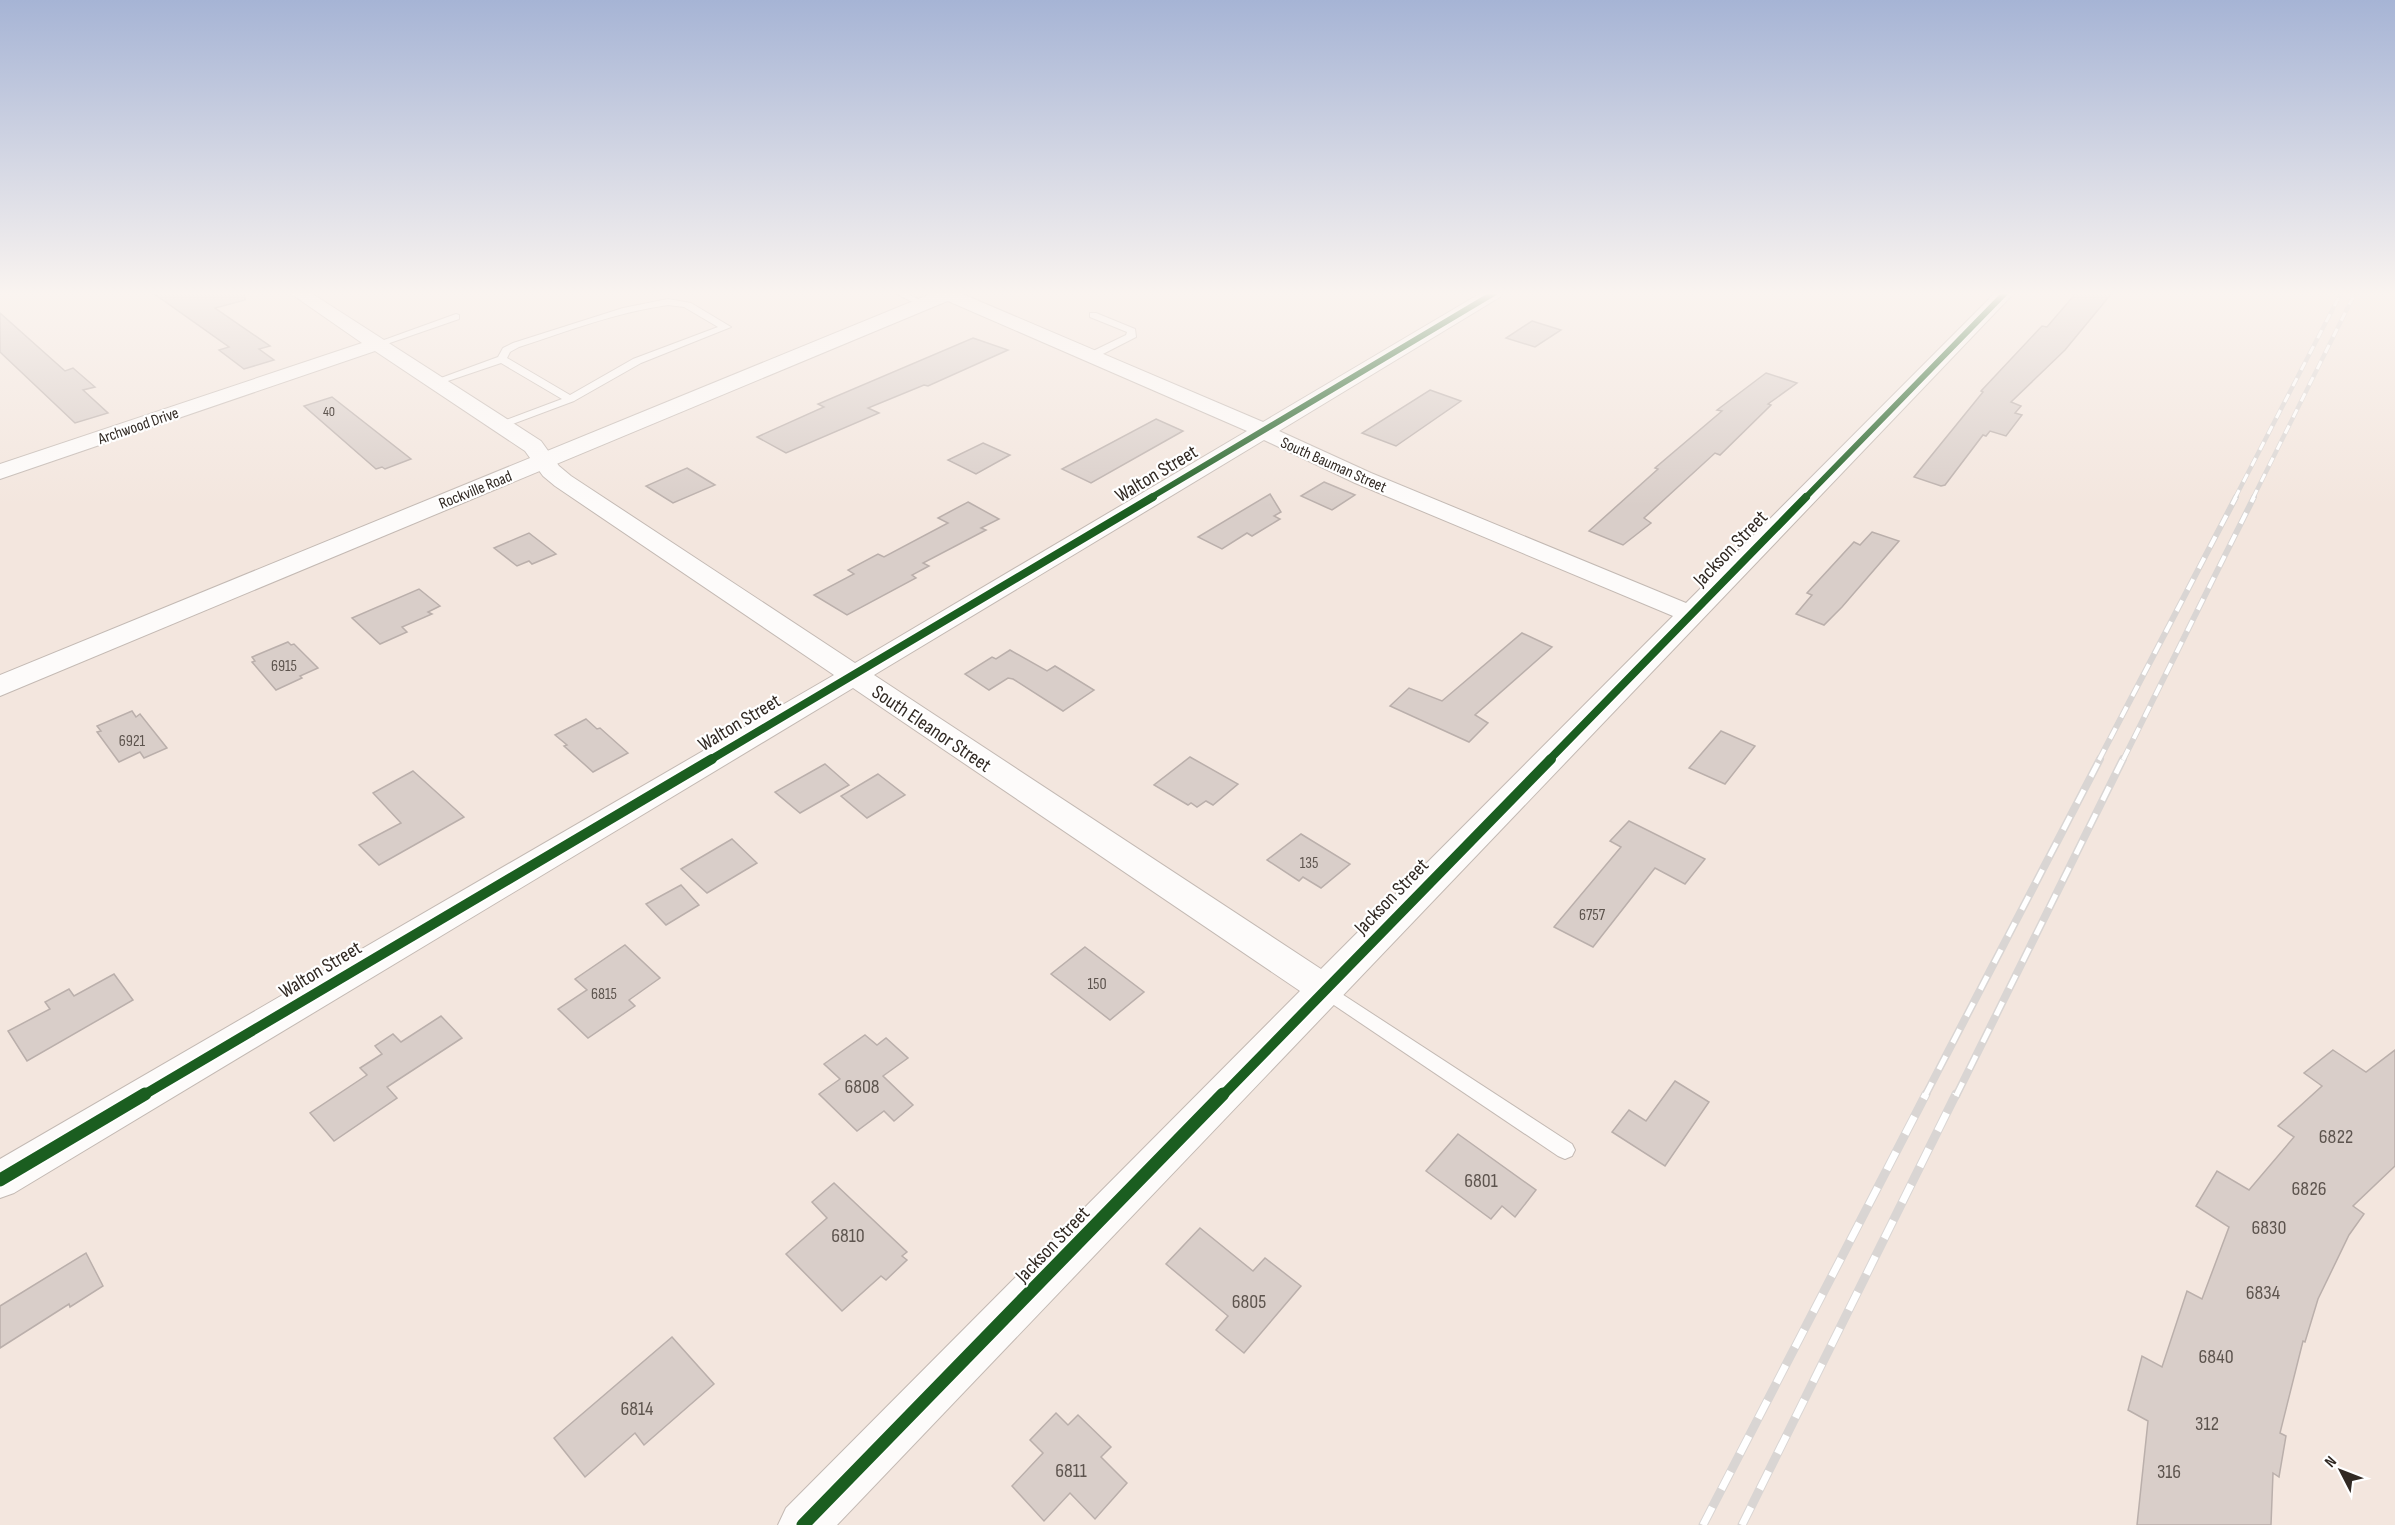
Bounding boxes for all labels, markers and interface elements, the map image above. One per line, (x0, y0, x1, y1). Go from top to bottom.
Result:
house number: 40 (323, 403, 335, 420)
street label: Archwood Drive (95, 404, 181, 449)
street label: South Bauman Street (1277, 433, 1389, 497)
street label: Walton Street (1111, 440, 1202, 508)
street label: Rockville Road (436, 467, 515, 514)
street label: Jackson Street (1688, 506, 1773, 592)
house number: 6915 (271, 657, 297, 676)
street label: South Eleanor Street (867, 680, 996, 778)
street label: Walton Street (694, 689, 785, 757)
house number: 6921 (119, 732, 146, 751)
house number: 135 (1300, 854, 1318, 873)
street label: Jackson Street (1349, 854, 1434, 940)
house number: 6757 (1579, 906, 1606, 925)
street label: Walton Street (275, 936, 366, 1004)
house number: 150 (1087, 975, 1107, 994)
house number: 6815 (591, 985, 617, 1004)
house number: 6808 (844, 1075, 880, 1099)
house number: 6822 (2319, 1125, 2353, 1149)
house number: 6801 (1464, 1169, 1498, 1193)
house number: 6826 (2292, 1177, 2326, 1201)
street label: Jackson Street (1010, 1202, 1095, 1288)
house number: 6830 (2252, 1216, 2286, 1240)
house number: 6810 (831, 1224, 865, 1248)
house number: 6834 (2246, 1281, 2280, 1305)
house number: 6805 (1232, 1290, 1266, 1314)
house number: 6840 (2198, 1345, 2234, 1369)
house number: 6814 (621, 1397, 653, 1421)
house number: 312 (2195, 1412, 2219, 1436)
north arrow (2311, 1441, 2371, 1501)
text: N (2321, 1452, 2341, 1471)
house number: 6811 (1055, 1459, 1087, 1483)
house number: 316 (2157, 1460, 2181, 1484)

